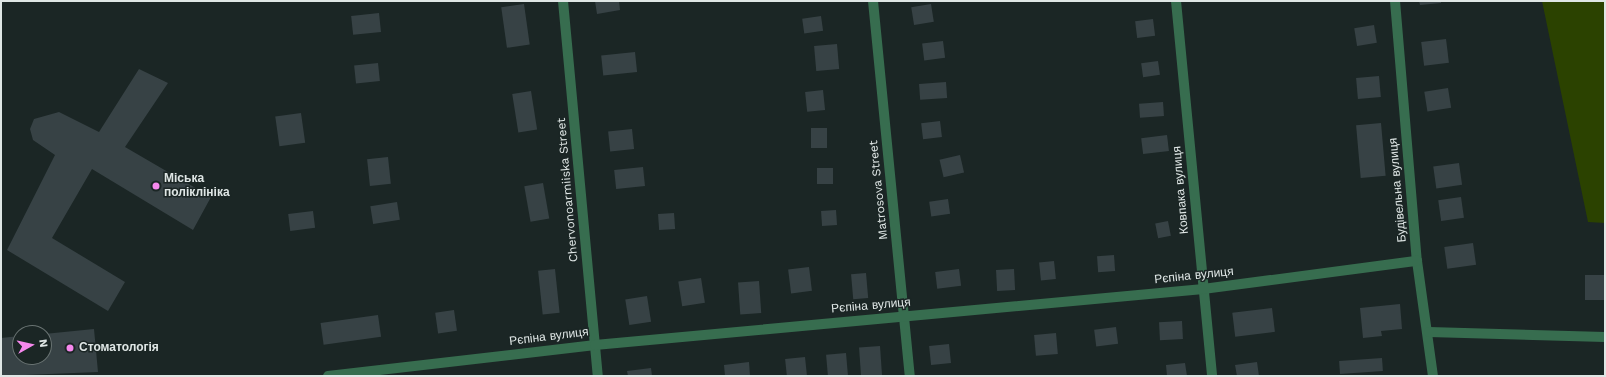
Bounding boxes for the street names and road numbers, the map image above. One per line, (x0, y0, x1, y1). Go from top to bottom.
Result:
street label: Chervonoarmiiska Street (555, 117, 581, 263)
street label: Будівельна вулиця (1386, 137, 1410, 243)
street label: Matrosova Street (867, 139, 891, 241)
street label: Ковпака вулиця (1170, 145, 1192, 235)
street label: Рєпіна вулиця (1154, 265, 1234, 287)
street label: Рєпіна вулиця (831, 295, 911, 317)
street label: Рєпіна вулиця (509, 325, 589, 349)

